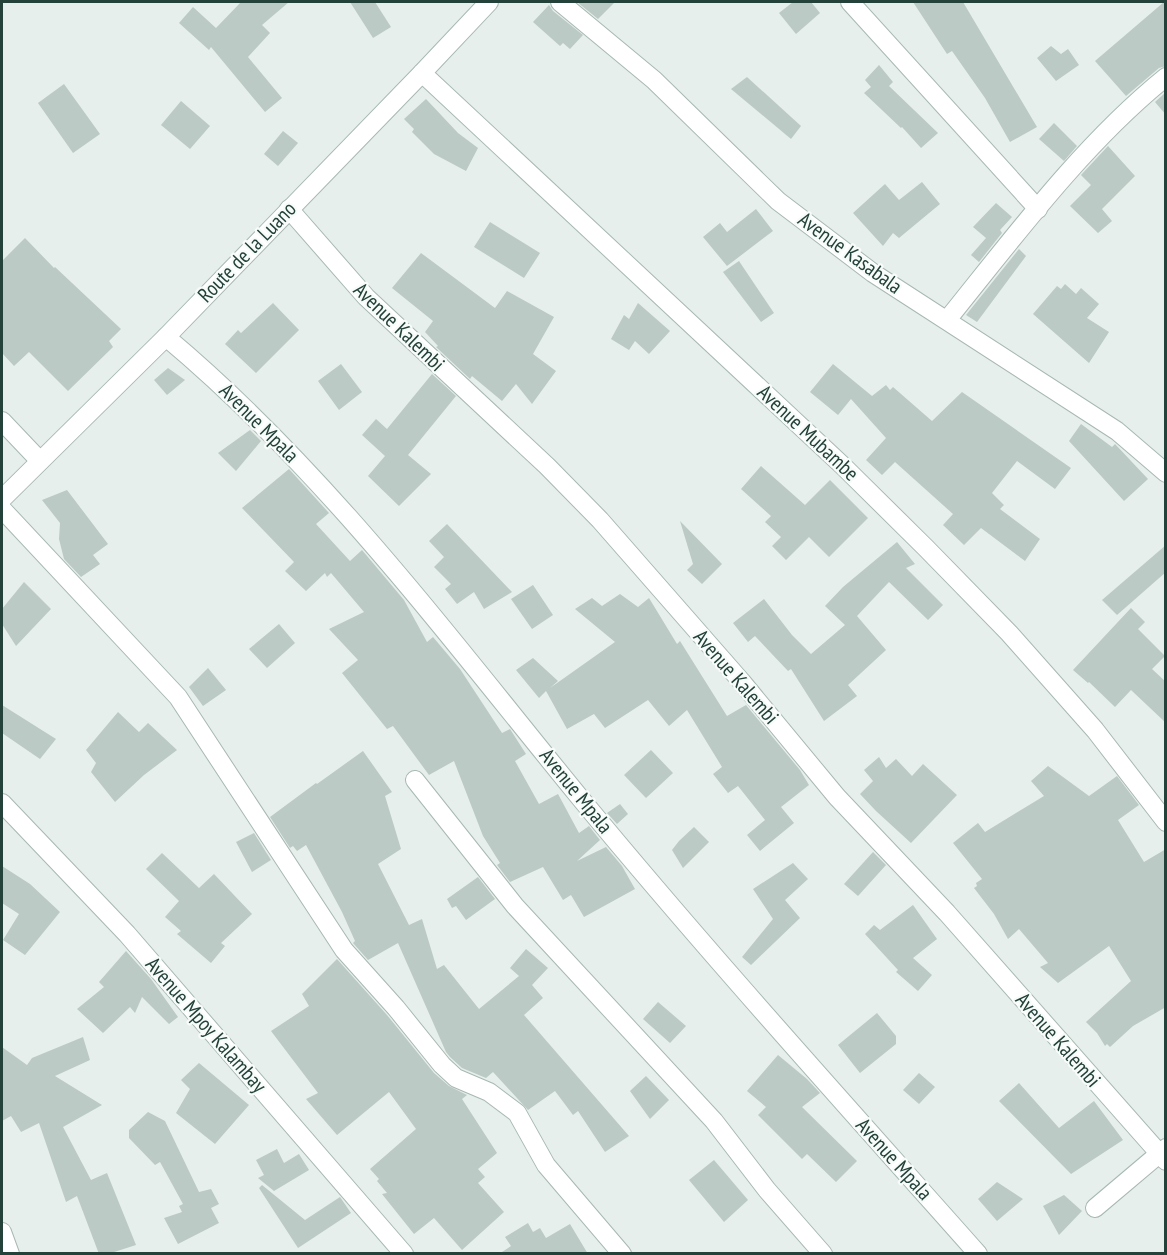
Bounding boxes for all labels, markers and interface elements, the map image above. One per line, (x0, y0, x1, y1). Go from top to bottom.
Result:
street label: Route de la Luano (192, 195, 302, 308)
street label: Avenue Kasabala (793, 206, 908, 299)
street label: Avenue Kalembi (348, 276, 451, 377)
street label: Avenue Mpala (214, 377, 305, 468)
street label: Avenue Mubambe (752, 379, 865, 487)
street label: Avenue Kalembi (688, 624, 785, 730)
street label: Avenue Mpala (534, 743, 619, 839)
street label: Avenue Mpoy Kalambay (140, 951, 273, 1098)
street label: Avenue Kalembi (1010, 987, 1107, 1093)
street label: Avenue Mpala (850, 1112, 938, 1206)

